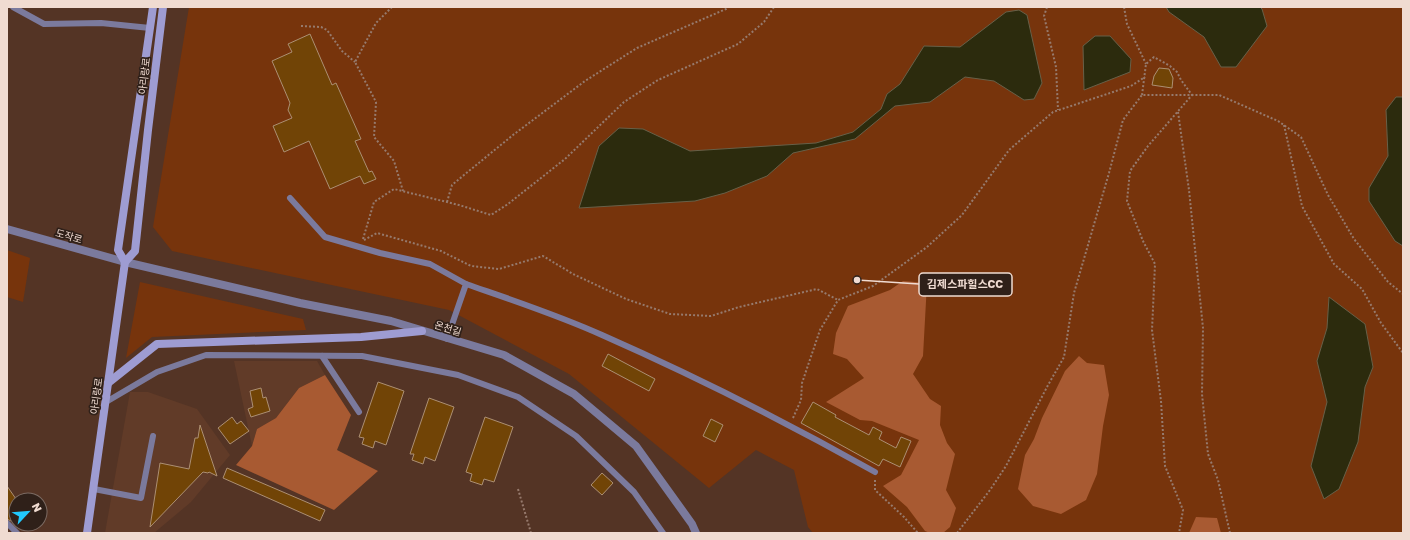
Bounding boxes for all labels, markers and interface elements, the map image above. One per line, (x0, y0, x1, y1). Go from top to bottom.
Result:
street label: 아리랑로 (136, 57, 152, 95)
street label: 도작로 (54, 226, 84, 246)
callout: 김제스파힐스CC (919, 273, 1012, 296)
text: 김제스파힐스CC (927, 277, 1003, 290)
street label: 온천길 (433, 318, 463, 338)
street label: 아리랑로 (87, 377, 105, 415)
north arrow (8, 492, 48, 532)
text: N (30, 501, 45, 514)

